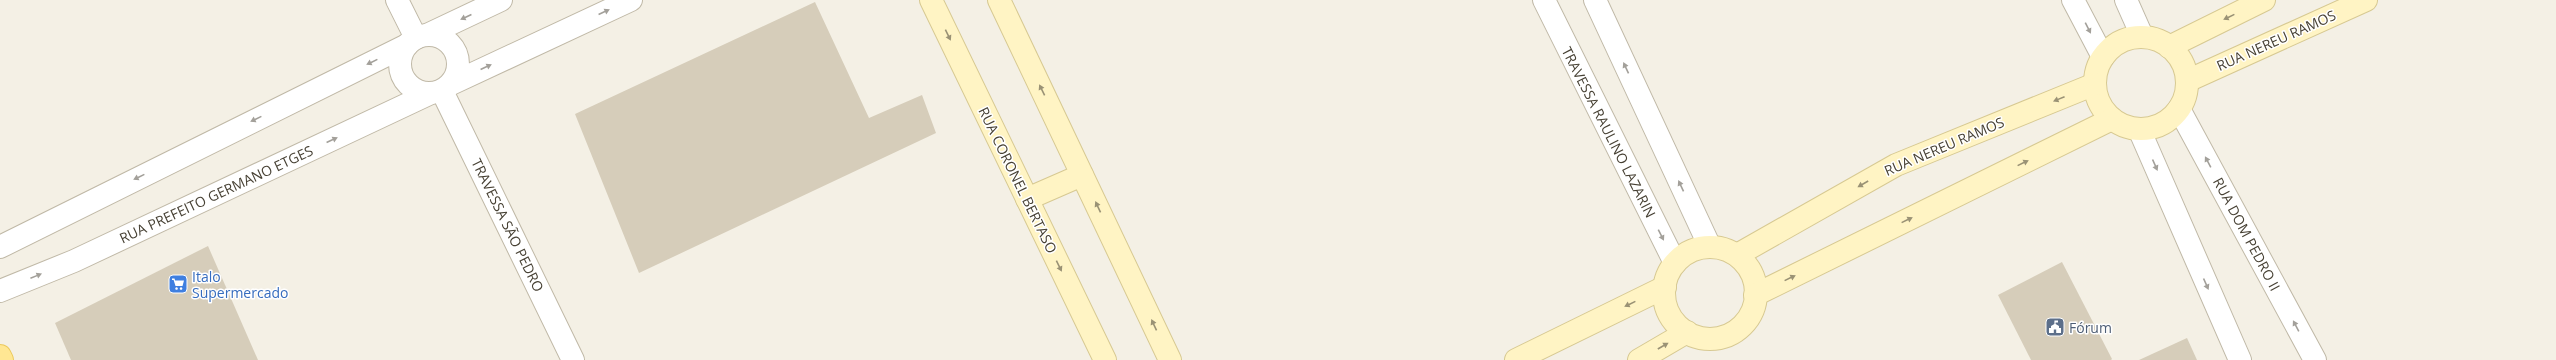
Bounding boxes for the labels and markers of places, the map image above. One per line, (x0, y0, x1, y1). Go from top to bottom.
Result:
place label: Italo Supermercado (192, 267, 288, 302)
supermarket icon: Italo Supermercado (167, 273, 189, 295)
public building icon: Fórum (2044, 316, 2066, 338)
place label: Fórum (2069, 318, 2112, 337)

